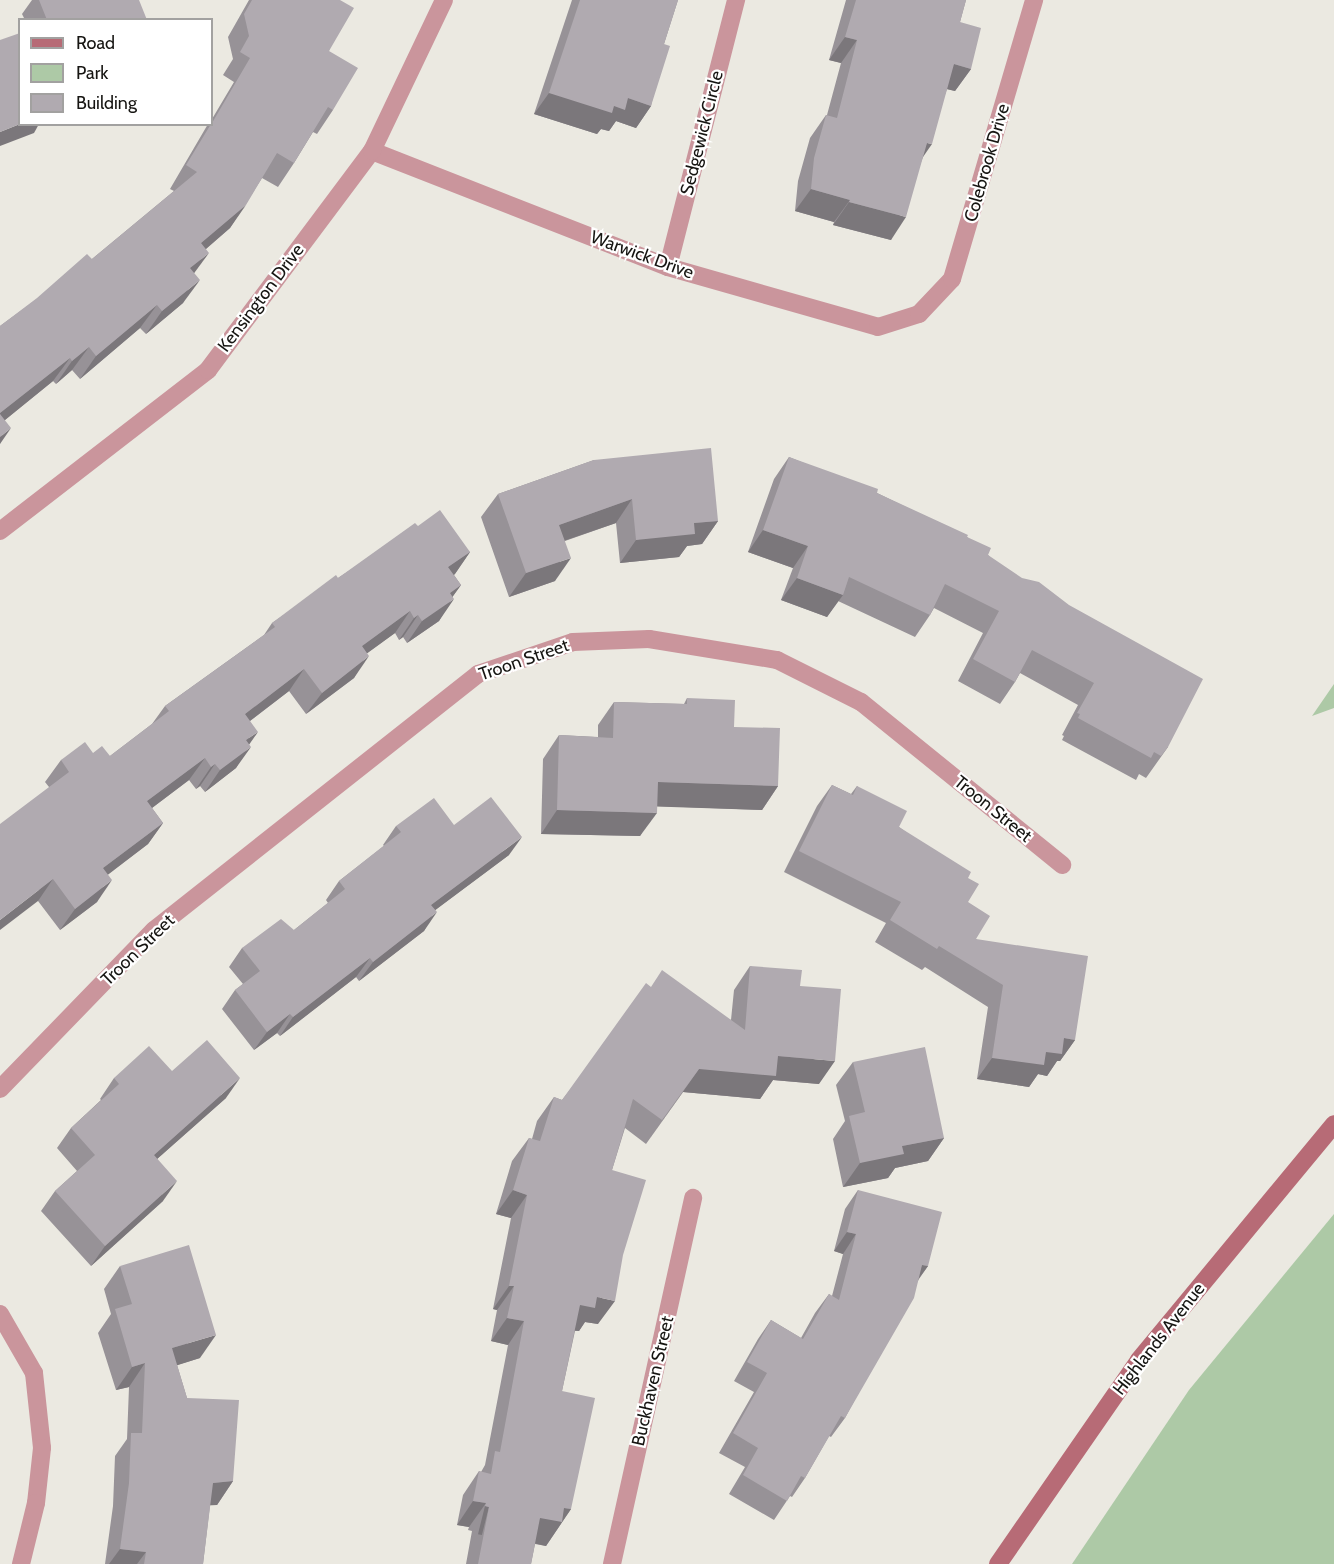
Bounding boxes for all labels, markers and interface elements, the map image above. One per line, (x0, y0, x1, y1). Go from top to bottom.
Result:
legend (18, 18, 213, 126)
text: Road (76, 32, 115, 54)
text: Park (76, 62, 108, 84)
street label: Sedgewick Circle (676, 69, 728, 197)
text: Building (76, 92, 137, 114)
street label: Colebrook Drive (960, 101, 1014, 225)
street label: Warwick Drive (587, 226, 697, 284)
street label: Kensington Drive (213, 240, 309, 356)
street label: Troon Street (476, 635, 572, 685)
street label: Troon Street (950, 771, 1036, 847)
street label: Troon Street (97, 910, 179, 990)
street label: Highlands Avenue (1108, 1279, 1210, 1399)
street label: Buckhaven Street (628, 1314, 678, 1448)

